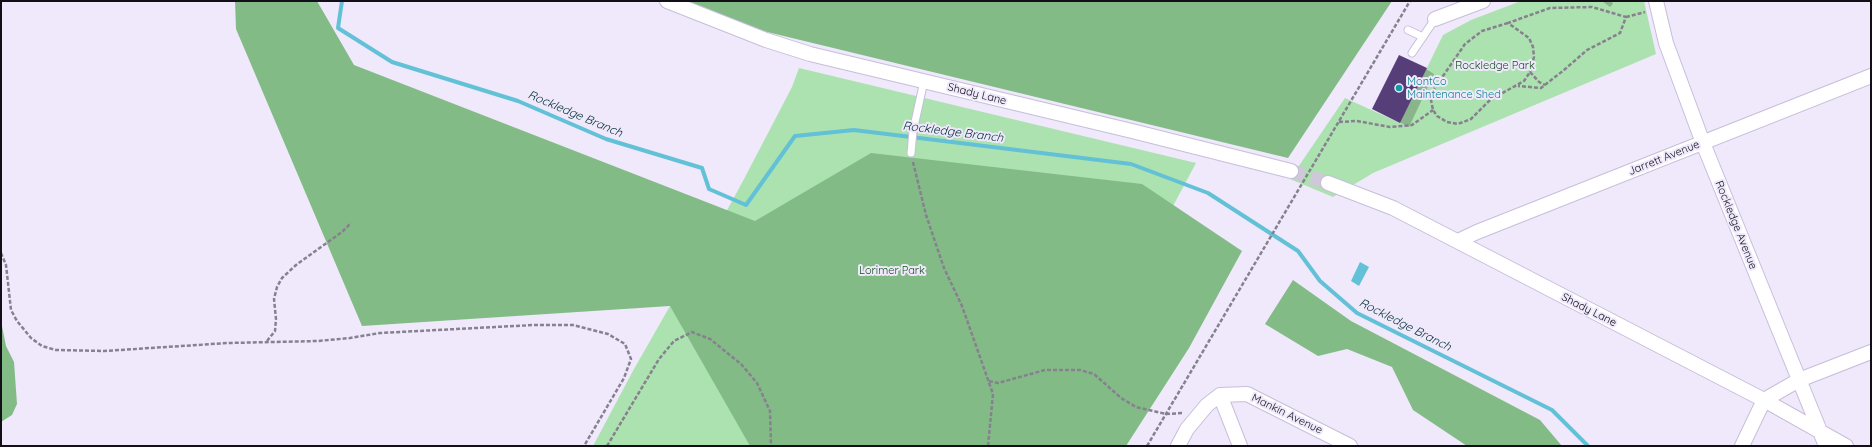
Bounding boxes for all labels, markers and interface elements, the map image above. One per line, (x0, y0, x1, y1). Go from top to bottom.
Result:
park label: Rockledge Park (1455, 59, 1535, 73)
place label: MontCo Maintenance Shed (1407, 75, 1501, 101)
street label: Shady Lane (946, 80, 1008, 108)
marker: MontCo Maintenance Shed (1394, 83, 1404, 93)
water label: Rockledge Branch (526, 88, 624, 140)
water label: Rockledge Branch (902, 119, 1004, 145)
street label: Jarrett Avenue (1627, 138, 1701, 178)
street label: Rockledge Avenue (1712, 179, 1760, 271)
park label: Lorimer Park (859, 264, 925, 278)
street label: Shady Lane (1559, 290, 1619, 330)
water label: Rockledge Branch (1357, 296, 1453, 354)
street label: Mankin Avenue (1249, 391, 1325, 437)

